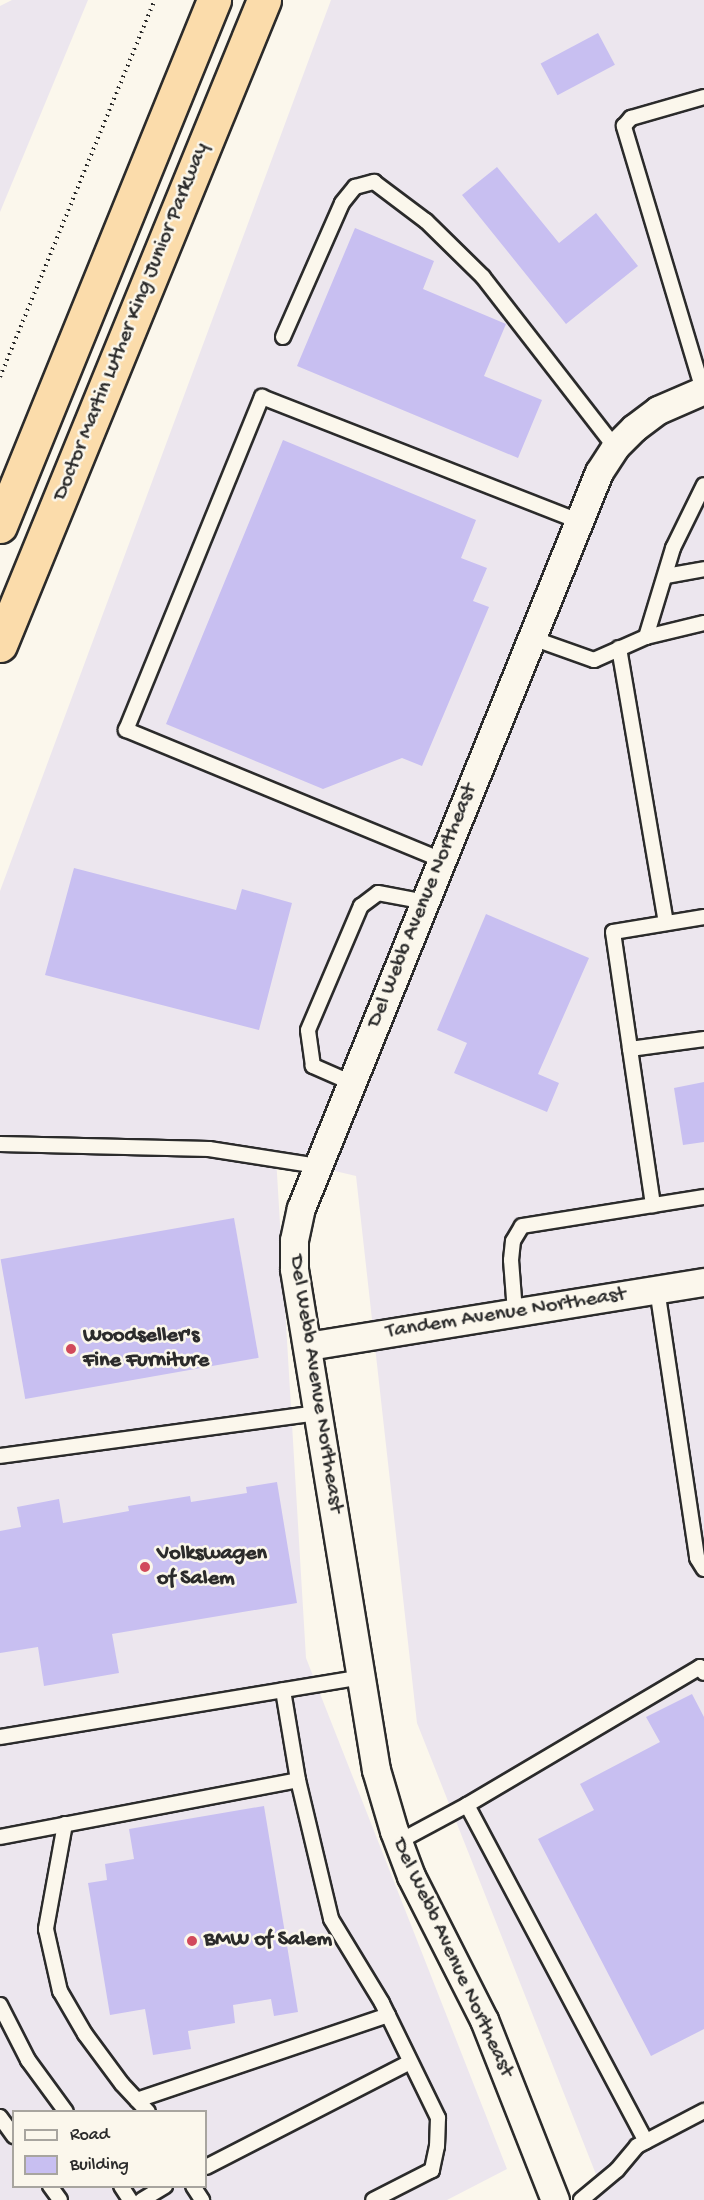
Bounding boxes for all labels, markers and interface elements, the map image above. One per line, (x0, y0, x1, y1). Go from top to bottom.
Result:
street label: Doctor Martin Luther King Junior Parkway (48, 139, 216, 505)
street label: Del Webb Avenue Northeast (362, 780, 484, 1032)
street label: Del Webb Avenue Northeast (282, 1253, 348, 1515)
street label: Tandem Avenue Northeast (384, 1282, 628, 1346)
place label: Woodseller's Fine Furniture (83, 1323, 209, 1374)
marker: Woodseller's Fine Furniture (64, 1342, 78, 1356)
place label: Volkswagen of Salem (157, 1541, 267, 1592)
marker: Volkswagen of Salem (138, 1560, 152, 1574)
street label: Del Webb Avenue Northeast (385, 1834, 519, 2082)
place label: BMW of Salem (204, 1928, 332, 1954)
marker: BMW of Salem (185, 1934, 199, 1948)
legend (12, 2110, 207, 2188)
text: Road (70, 2125, 109, 2146)
text: Building (70, 2155, 129, 2176)

